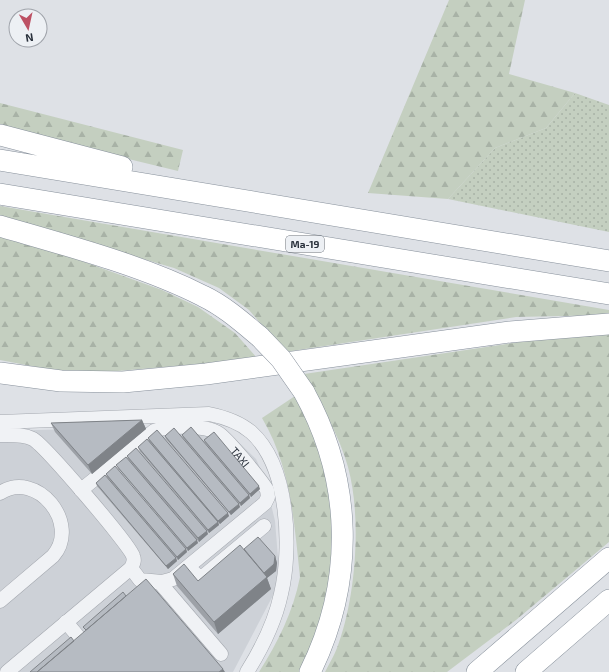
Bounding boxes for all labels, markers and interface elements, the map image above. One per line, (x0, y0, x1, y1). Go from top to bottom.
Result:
north arrow (8, 8, 48, 48)
text: N (25, 31, 35, 45)
road number: Ma-19 (286, 236, 324, 252)
street label: TAXI (229, 444, 253, 469)

